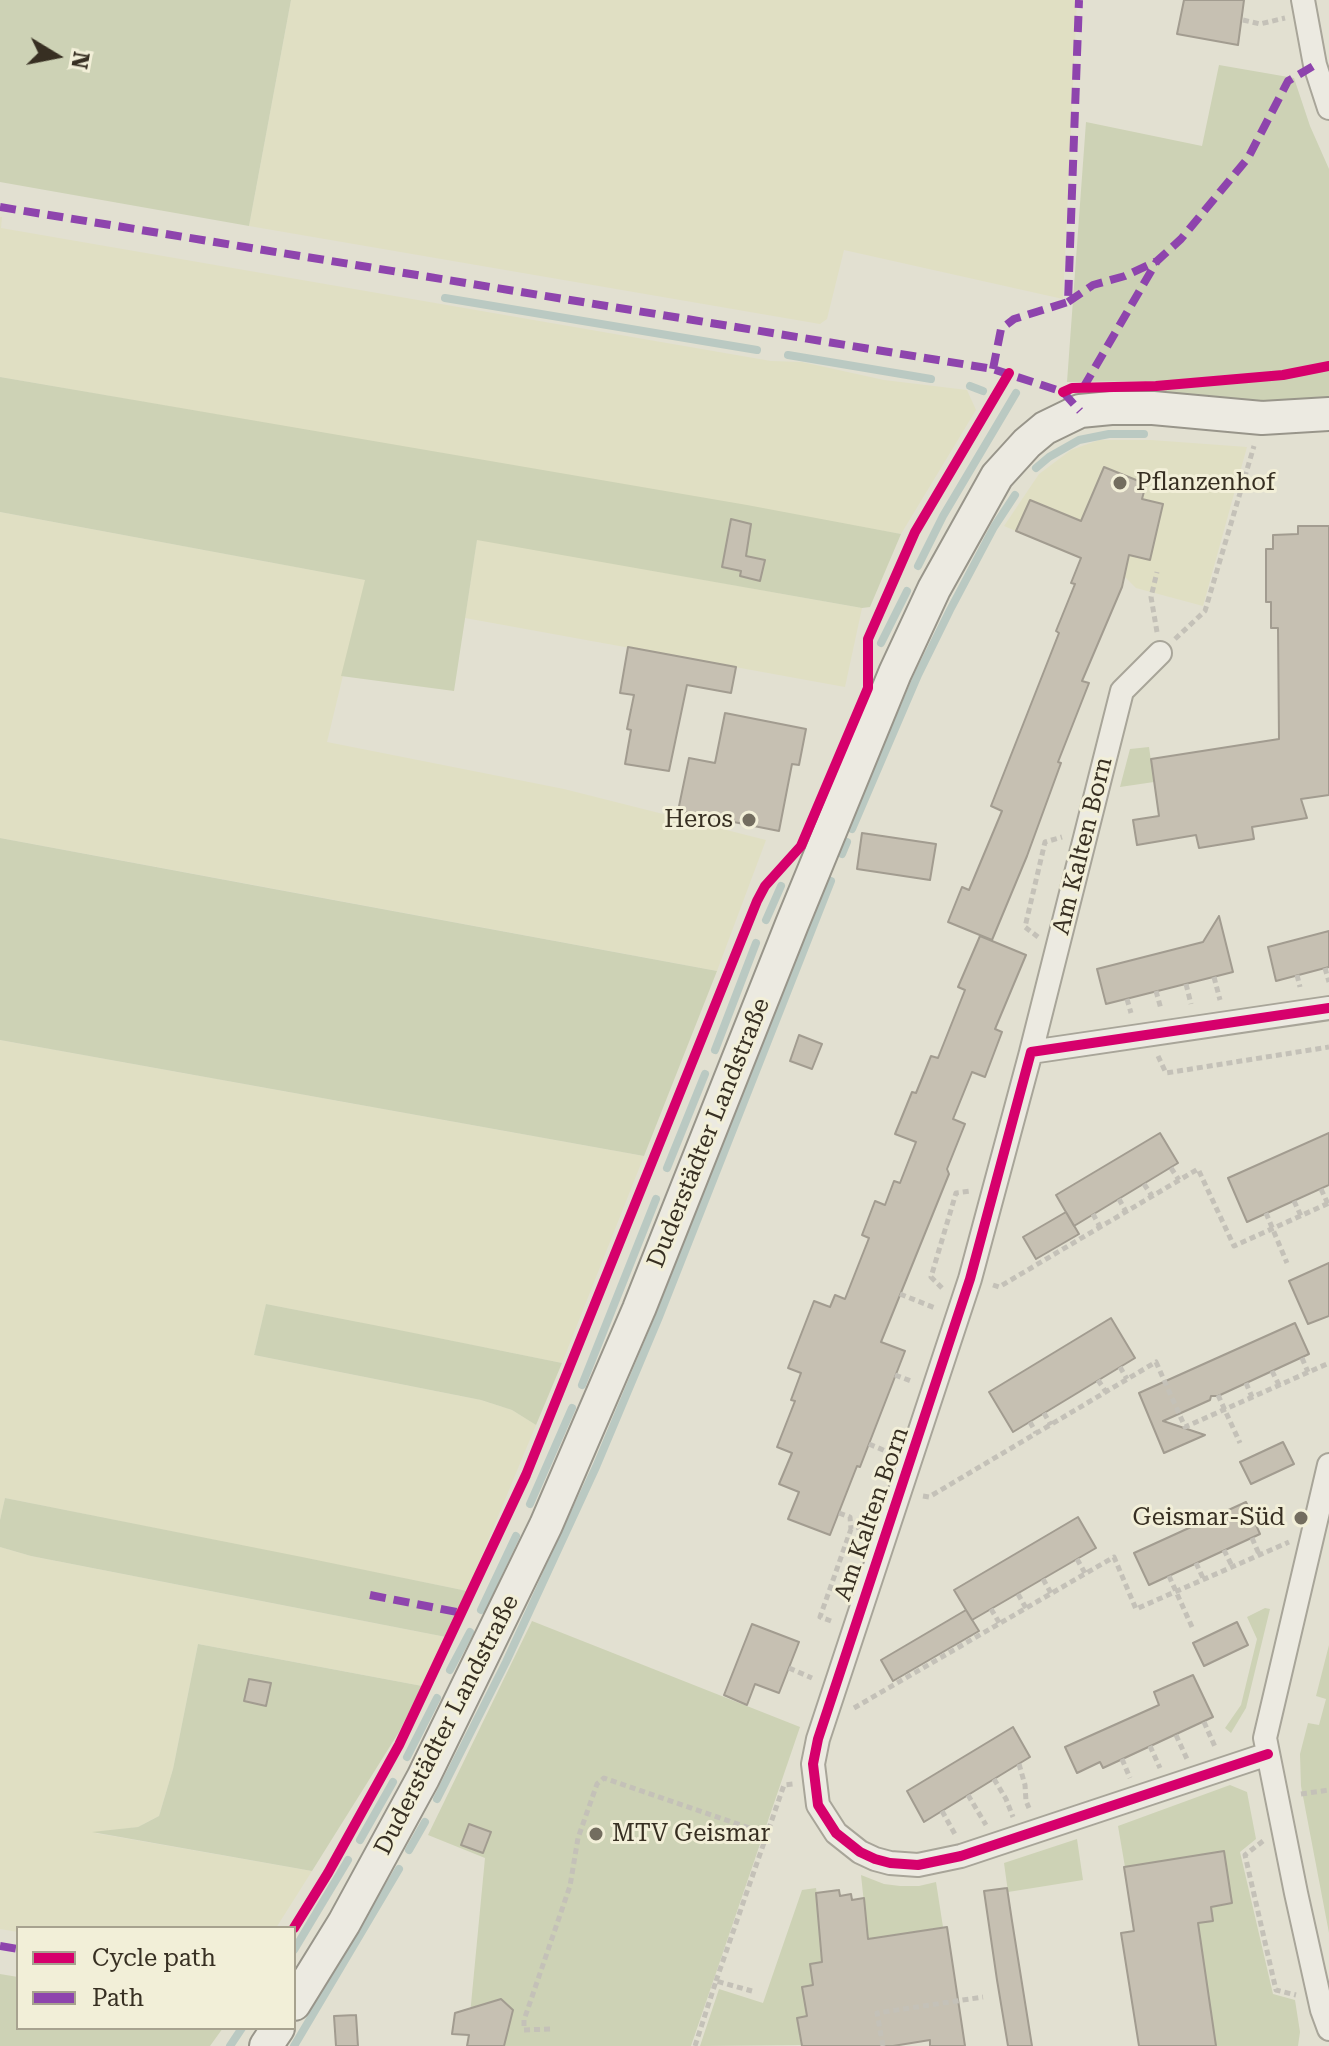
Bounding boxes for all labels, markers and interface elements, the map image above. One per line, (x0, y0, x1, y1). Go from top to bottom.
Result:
north arrow (16, 16, 96, 96)
text: N (66, 50, 94, 71)
place label: Pflanzenhof (1136, 469, 1275, 497)
marker: Pflanzenhof (1111, 474, 1129, 492)
street label: Am Kalten Born (1047, 754, 1119, 938)
place label: Heros (664, 806, 733, 834)
marker: Heros (740, 811, 758, 829)
street label: Duderstädter Landstraße (642, 994, 776, 1272)
street label: Am Kalten Born (829, 1423, 915, 1605)
place label: Geismar-Süd (1133, 1504, 1285, 1532)
marker: Geismar-Süd (1292, 1509, 1310, 1527)
street label: Duderstädter Landstraße (369, 1590, 525, 1860)
place label: MTV Geismar (612, 1820, 770, 1848)
marker: MTV Geismar (587, 1825, 605, 1843)
legend (16, 1926, 296, 2030)
text: Cycle path (92, 1944, 216, 1972)
text: Path (92, 1984, 144, 2012)

